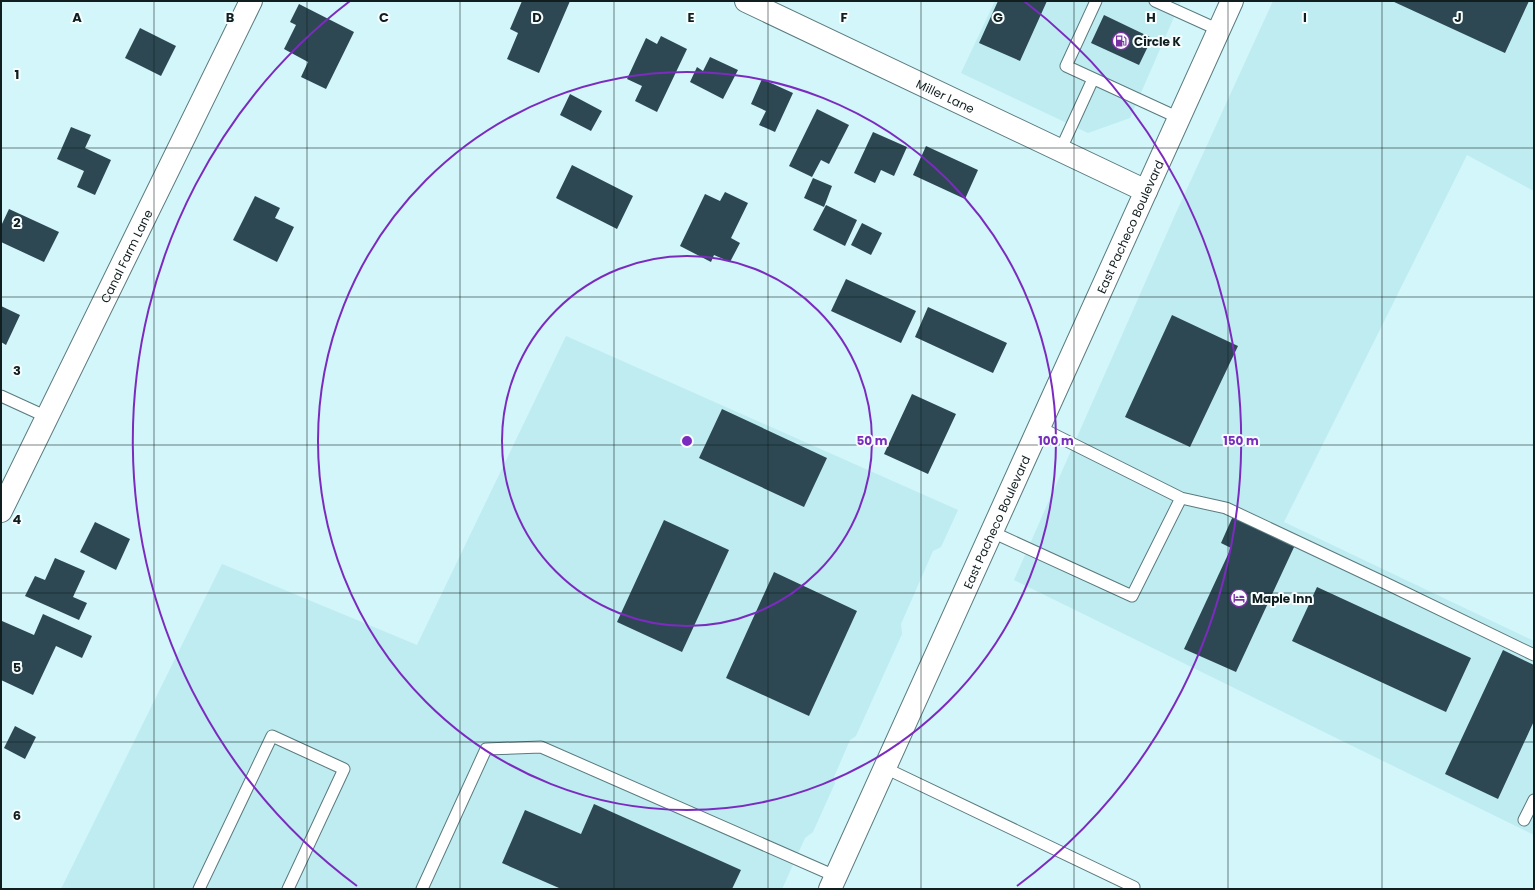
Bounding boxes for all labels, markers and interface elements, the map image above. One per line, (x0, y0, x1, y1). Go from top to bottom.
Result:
text: A (72, 8, 82, 27)
text: B (226, 8, 235, 27)
text: C (379, 8, 389, 27)
text: D (532, 8, 542, 27)
text: E (687, 8, 695, 27)
text: F (840, 8, 848, 27)
text: G (993, 8, 1003, 27)
text: H (1146, 8, 1156, 27)
text: I (1303, 8, 1307, 27)
text: J (1454, 8, 1462, 27)
fuel station icon: Circle K (1111, 31, 1131, 51)
place label: Circle K (1134, 33, 1182, 50)
text: 1 (15, 65, 19, 84)
street label: Miller Lane (914, 75, 978, 117)
street label: East Pacheco Boulevard (1092, 157, 1167, 296)
street label: Canal Farm Lane (96, 206, 156, 306)
text: 2 (13, 213, 21, 232)
text: 3 (13, 361, 21, 380)
text: 50 m (857, 432, 888, 449)
text: 100 m (1038, 432, 1074, 449)
text: 150 m (1223, 432, 1259, 449)
centre of rings (680, 434, 694, 448)
street label: East Pacheco Boulevard (959, 453, 1034, 591)
text: 4 (13, 510, 22, 529)
hotel icon: Maple Inn (1229, 588, 1249, 608)
place label: Maple Inn (1252, 590, 1313, 607)
text: 5 (13, 658, 21, 677)
text: 6 (13, 806, 21, 825)

